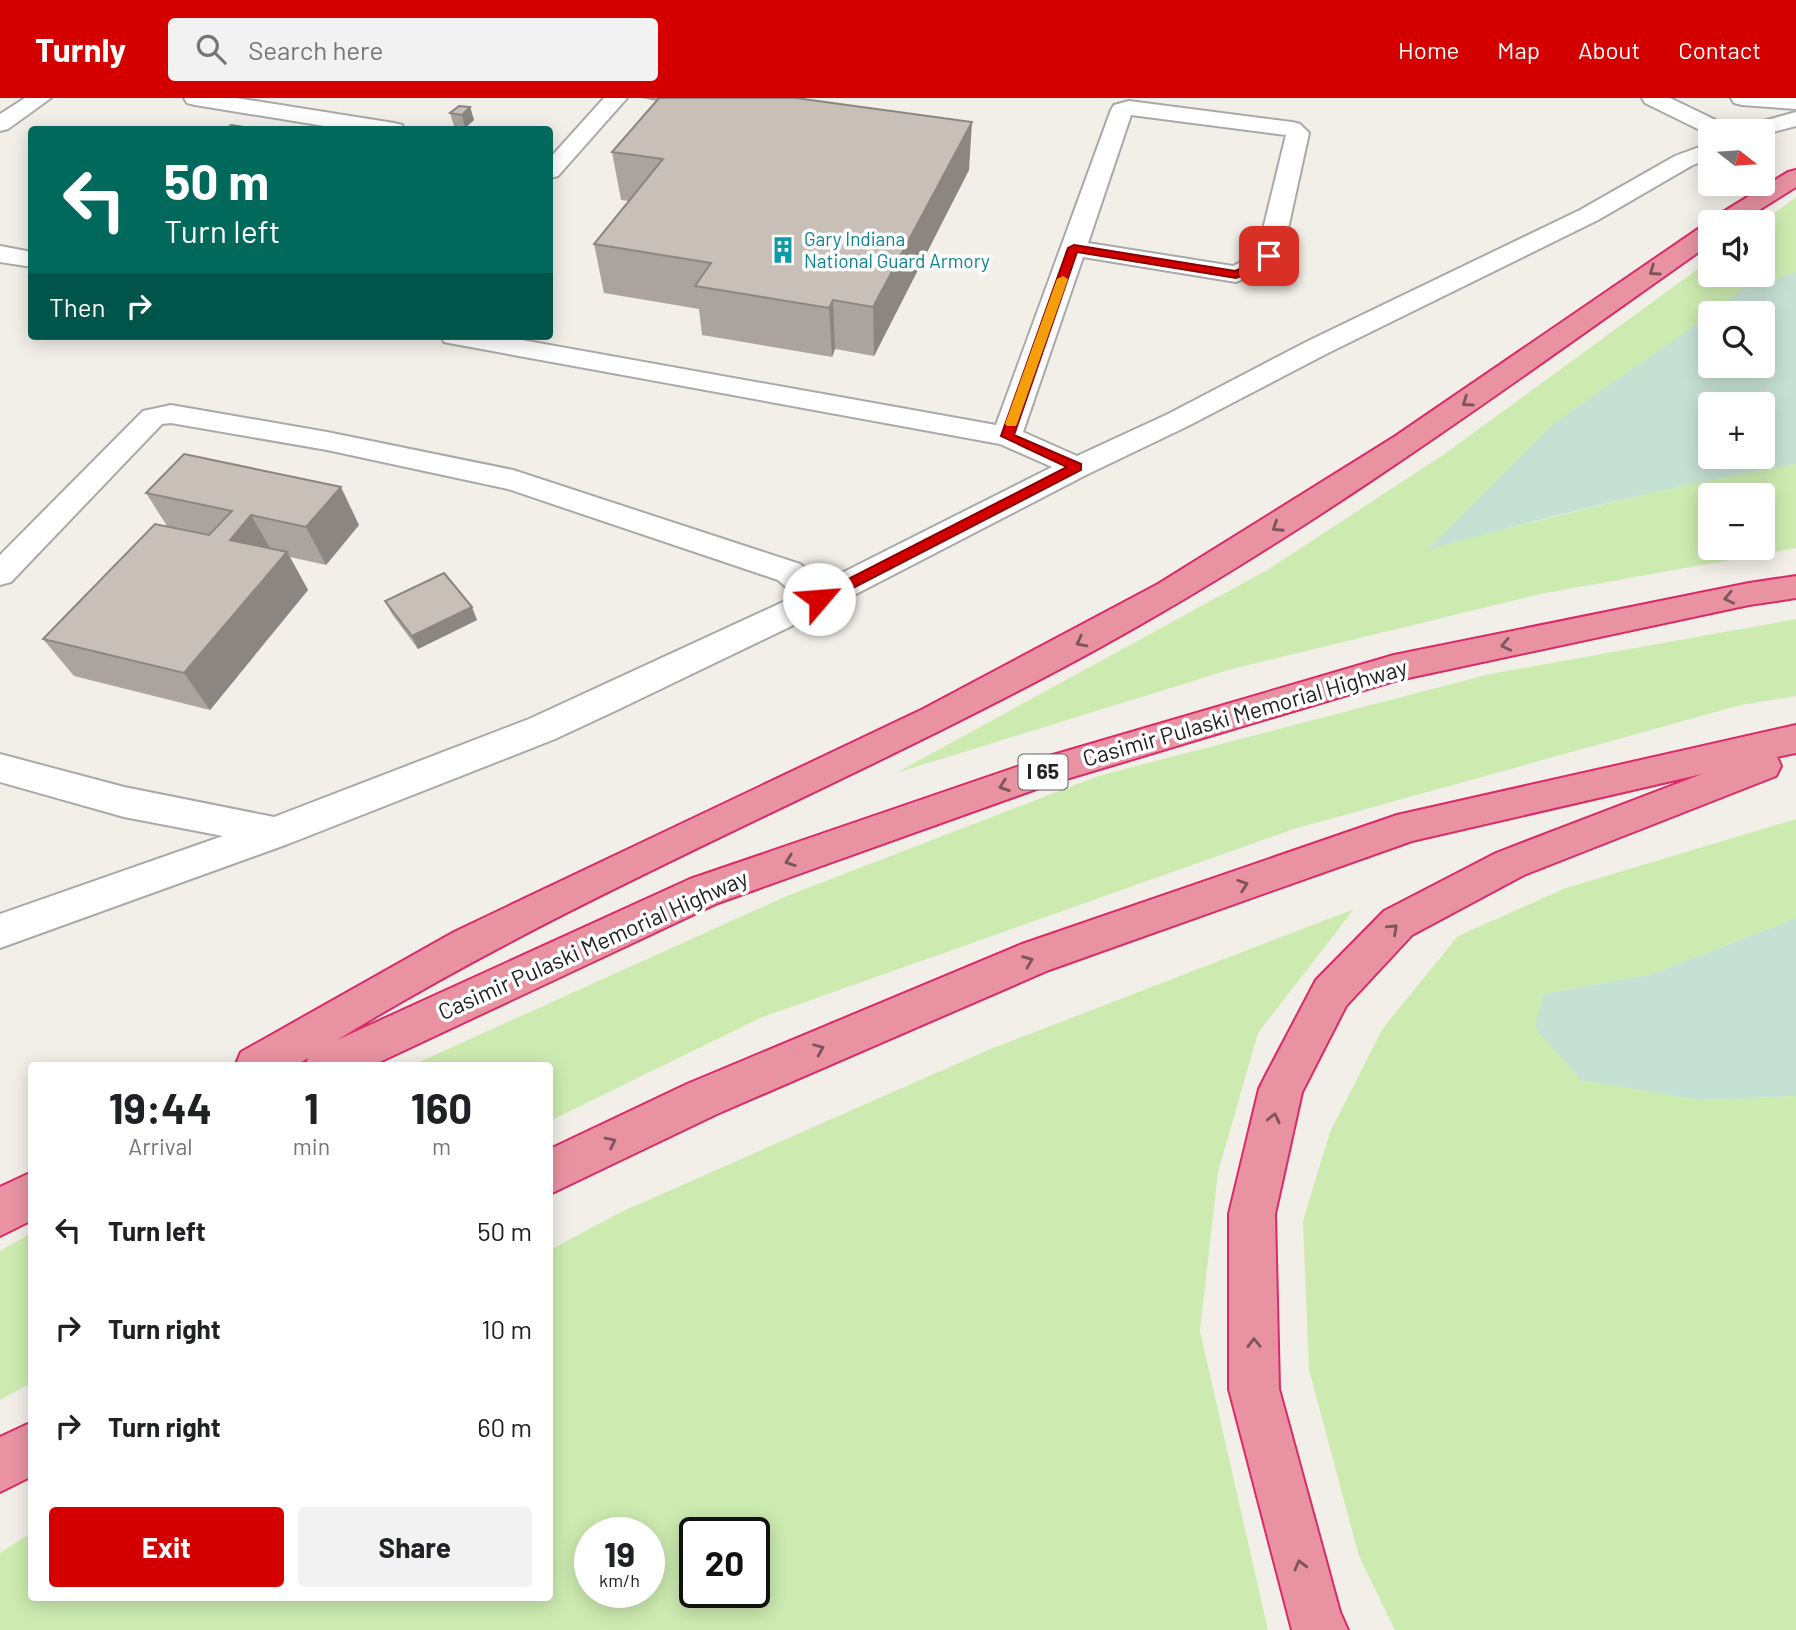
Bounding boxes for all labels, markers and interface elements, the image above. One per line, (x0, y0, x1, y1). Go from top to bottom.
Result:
search box (168, 18, 658, 81)
text: Turnly (35, 29, 126, 69)
icon: search (192, 30, 230, 68)
text: Search here (248, 34, 383, 65)
text: Home (1398, 35, 1459, 64)
text: Map (1497, 35, 1540, 64)
text: About (1578, 35, 1640, 64)
text: Contact (1678, 35, 1761, 64)
north arrow (1698, 119, 1774, 196)
map controls (1698, 119, 1775, 560)
text: 50 m (164, 151, 269, 210)
icon: left (49, 154, 140, 245)
button: sound (1698, 210, 1775, 287)
text: Turn left (164, 211, 281, 249)
pin (1239, 226, 1299, 286)
place label: Gary Indiana National Guard Armory (804, 227, 990, 272)
building icon: Gary Indiana National Guard Armory (768, 235, 798, 265)
icon: arrive (1250, 237, 1288, 275)
one-way arrow (1649, 263, 1662, 275)
icon: right (120, 287, 158, 325)
text: Then (49, 291, 106, 322)
button: search (1698, 301, 1775, 378)
button: + (1698, 392, 1775, 469)
one-way arrow (1462, 394, 1475, 407)
button: − (1698, 483, 1775, 560)
one-way arrow (1272, 518, 1285, 531)
position arrow (782, 562, 856, 636)
one-way arrow (1723, 590, 1735, 605)
one-way arrow (1076, 634, 1088, 647)
one-way arrow (1500, 636, 1512, 651)
street label: Casimir Pulaski Memorial Highway (1079, 652, 1411, 772)
road number: I 65 (1018, 754, 1068, 790)
one-way arrow (999, 778, 1011, 792)
one-way arrow (784, 853, 796, 867)
street label: Casimir Pulaski Memorial Highway (433, 863, 752, 1025)
one-way arrow (1236, 879, 1248, 893)
one-way arrow (1385, 924, 1398, 937)
one-way arrow (1022, 955, 1034, 969)
one-way arrow (811, 1043, 824, 1057)
text: 19:44 (109, 1082, 212, 1132)
text: 1 (304, 1082, 319, 1132)
text: 160 (411, 1082, 472, 1132)
one-way arrow (1266, 1112, 1281, 1124)
text: Arrival (128, 1132, 193, 1160)
text: min (293, 1132, 330, 1160)
text: m (432, 1132, 451, 1160)
one-way arrow (604, 1136, 616, 1150)
icon: left (49, 1211, 87, 1249)
text: Turn left (108, 1215, 206, 1246)
text: 50 m (477, 1215, 532, 1246)
icon: right (49, 1309, 87, 1347)
text: Turn right (108, 1313, 221, 1344)
text: 10 m (482, 1313, 532, 1344)
one-way arrow (1246, 1338, 1262, 1348)
icon: right (49, 1407, 87, 1445)
text: Turn right (108, 1411, 221, 1442)
text: 60 m (477, 1411, 532, 1442)
button: Exit (49, 1507, 284, 1587)
button: Share (298, 1507, 532, 1587)
speed limit sign: 20 (679, 1517, 770, 1608)
text: 19 (604, 1532, 635, 1574)
one-way arrow (1294, 1559, 1308, 1571)
text: km/h (599, 1569, 640, 1591)

